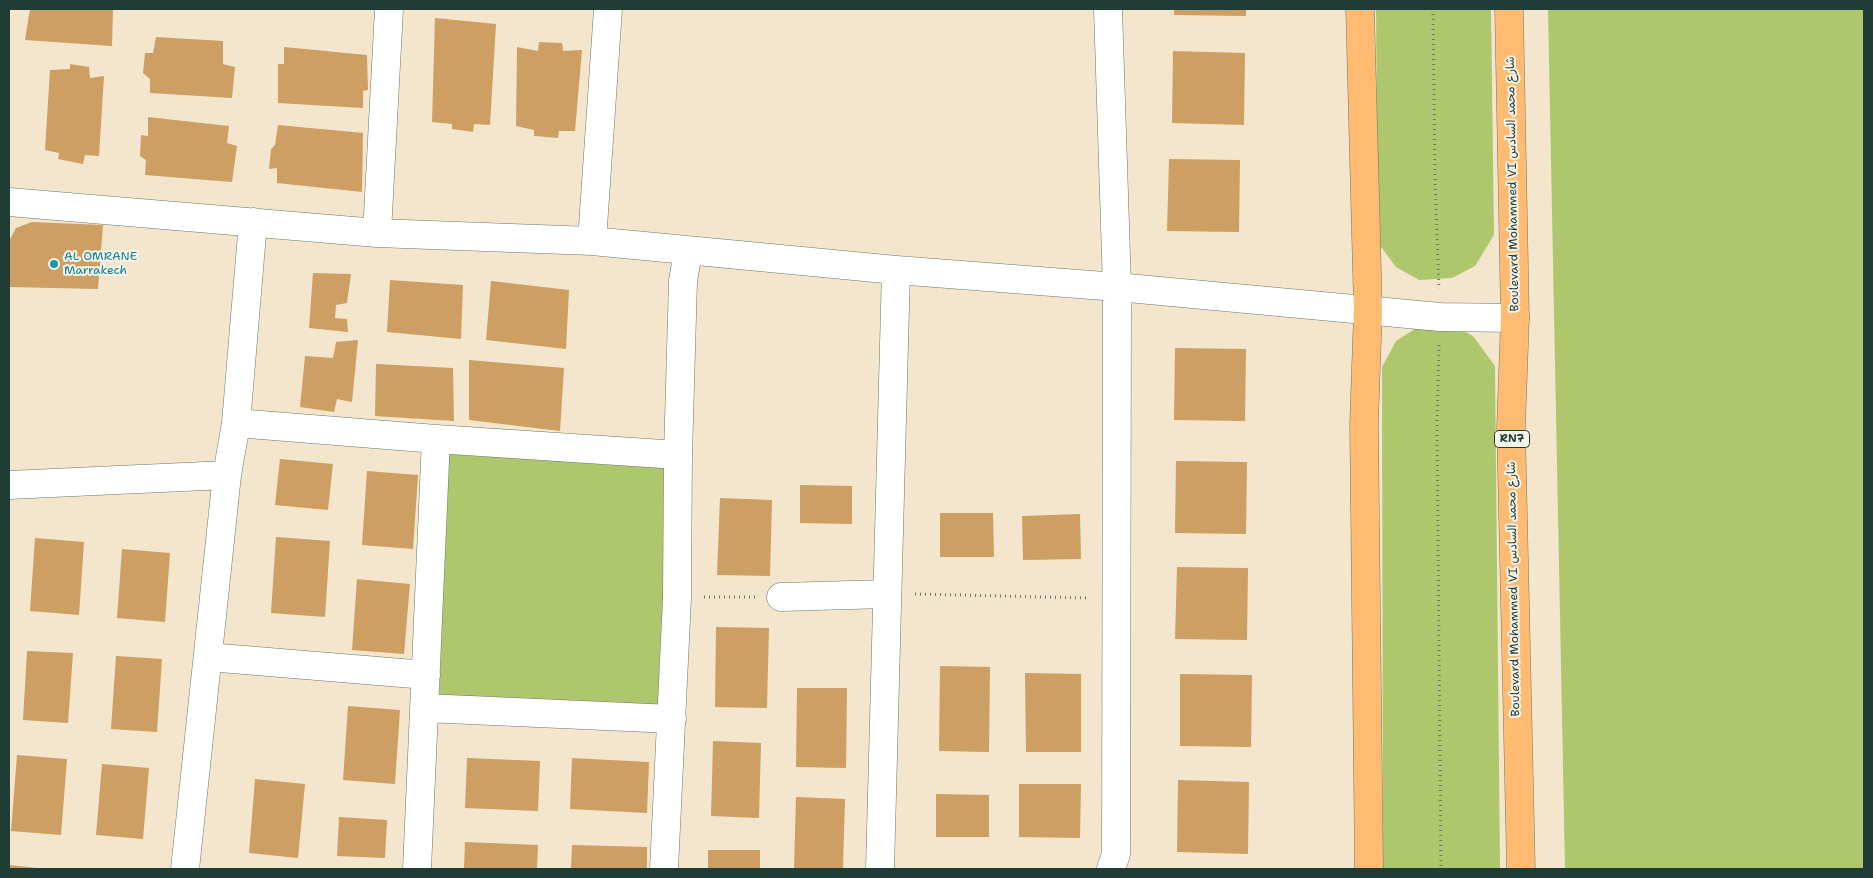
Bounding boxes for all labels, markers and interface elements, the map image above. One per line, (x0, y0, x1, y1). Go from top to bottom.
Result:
street label: Boulevard Mohammed VI شارع محمد السادس (1504, 56, 1522, 312)
place label: AL OMRANE Marrakech (64, 250, 137, 278)
marker: AL OMRANE Marrakech (48, 258, 60, 270)
road number: RN7 (1494, 430, 1530, 448)
street label: Boulevard Mohammed VI شارع محمد السادس (1505, 461, 1523, 717)

